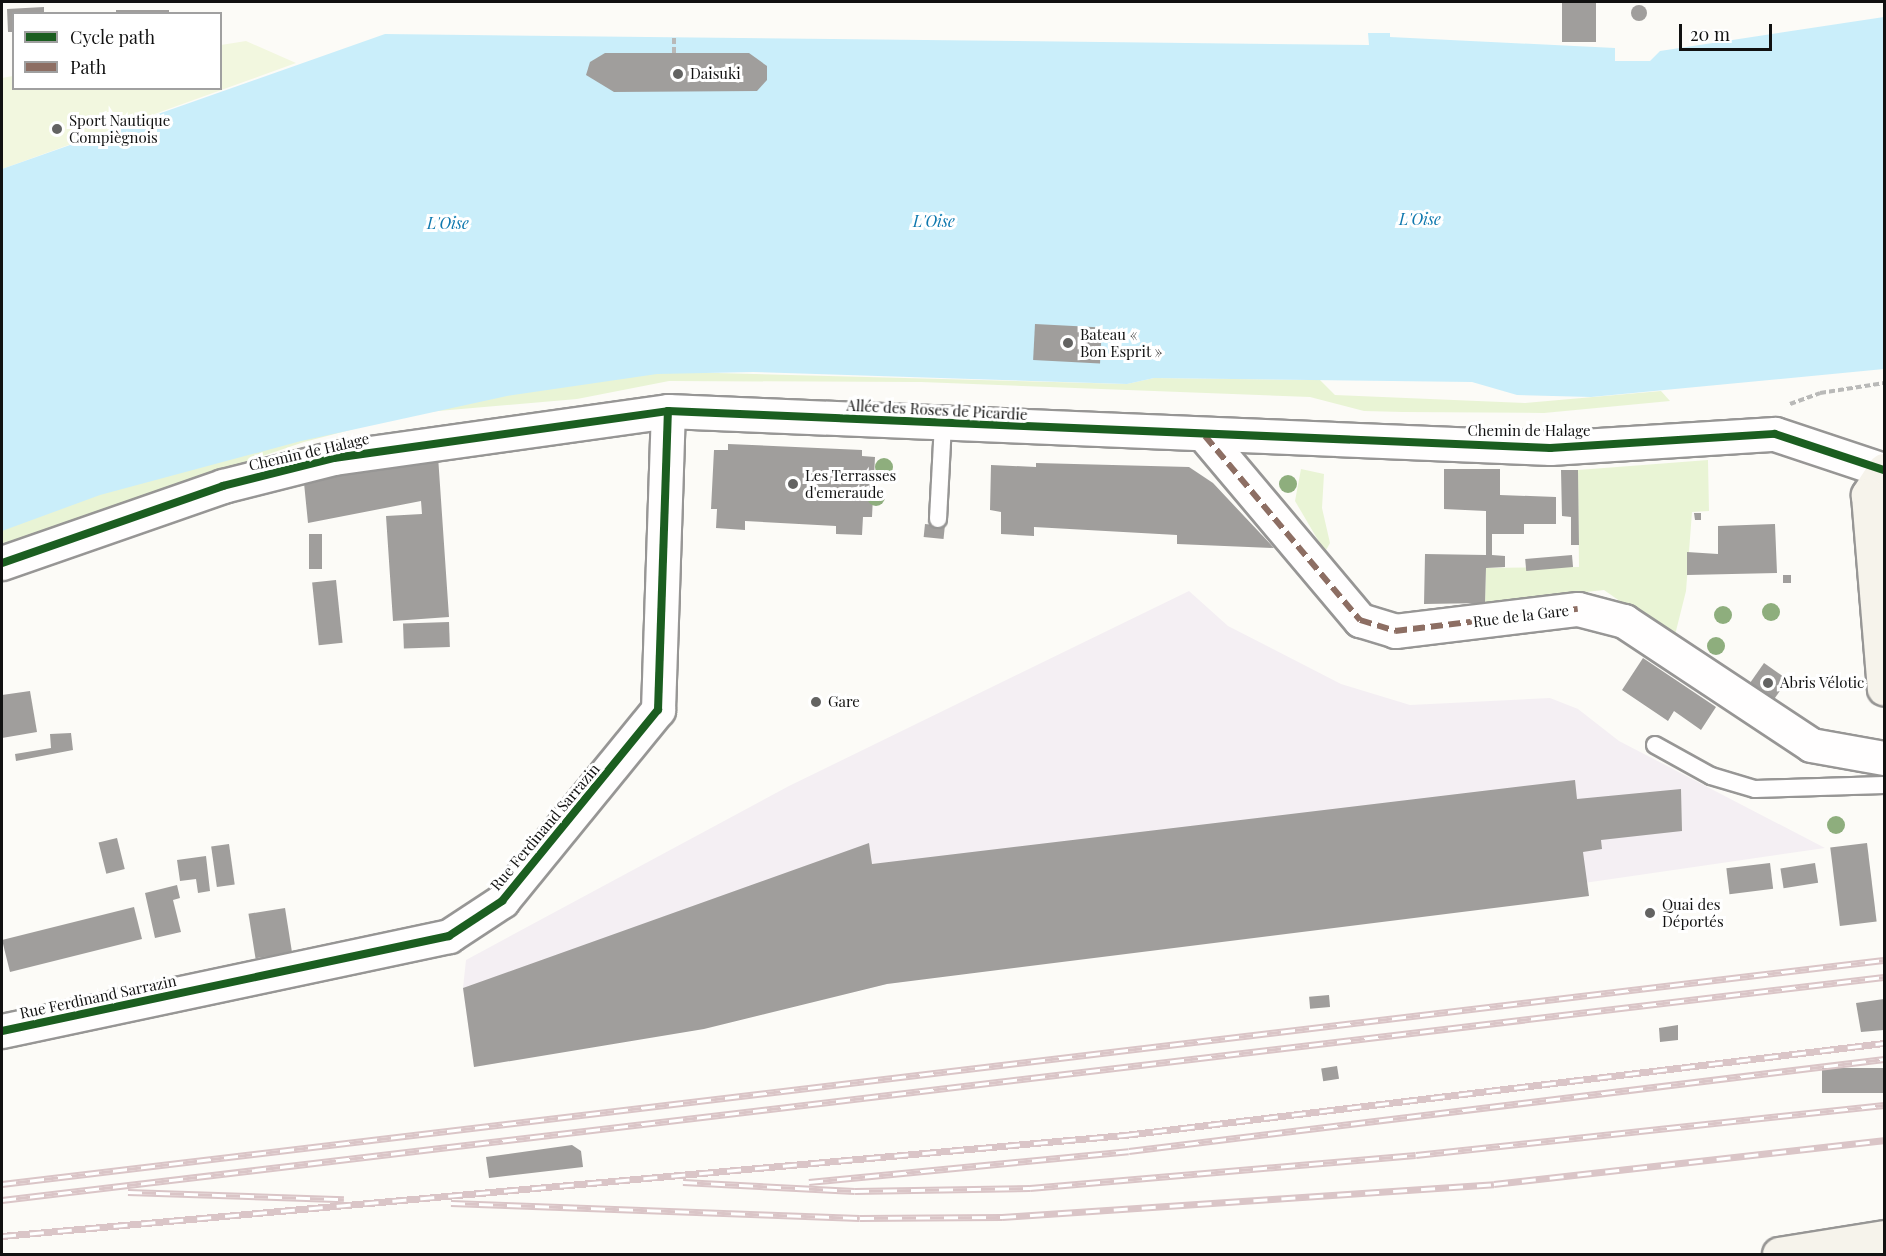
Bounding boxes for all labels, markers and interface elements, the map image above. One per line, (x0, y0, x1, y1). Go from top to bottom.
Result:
legend (12, 12, 222, 90)
scale bar (1682, 12, 1775, 50)
text: 20 m (1690, 22, 1730, 46)
text: Cycle path (70, 25, 155, 49)
text: Path (70, 55, 106, 79)
place label: Daisuki (690, 65, 741, 83)
marker: Daisuki (671, 67, 685, 81)
place label: Sport Nautique Compiègnois (69, 111, 171, 146)
marker: Sport Nautique Compiègnois (50, 122, 64, 136)
water label: L'Oise (1399, 209, 1441, 229)
water label: L'Oise (913, 211, 955, 231)
water label: L'Oise (427, 213, 469, 233)
place label: Bateau « Bon Esprit » (1080, 325, 1162, 360)
marker: Bateau « Bon Esprit » (1061, 336, 1075, 350)
street label: Allée des Roses de Picardie (846, 396, 1028, 424)
street label: Chemin de Halage (1467, 422, 1591, 440)
street label: Chemin de Halage (247, 429, 371, 475)
place label: Les Terrasses d'emeraude (805, 466, 897, 501)
marker: Les Terrasses d'emeraude (786, 477, 800, 491)
street label: Rue de la Gare (1472, 601, 1570, 631)
place label: Abris Vélotic (1780, 674, 1865, 692)
marker: Abris Vélotic (1761, 676, 1775, 690)
place label: Gare (828, 693, 860, 711)
marker: Gare (809, 695, 823, 709)
street label: Rue Ferdinand Sarrazin (487, 760, 603, 894)
place label: Quai des Déportés (1662, 895, 1724, 930)
marker: Quai des Déportés (1643, 906, 1657, 920)
street label: Rue Ferdinand Sarrazin (18, 972, 178, 1022)

